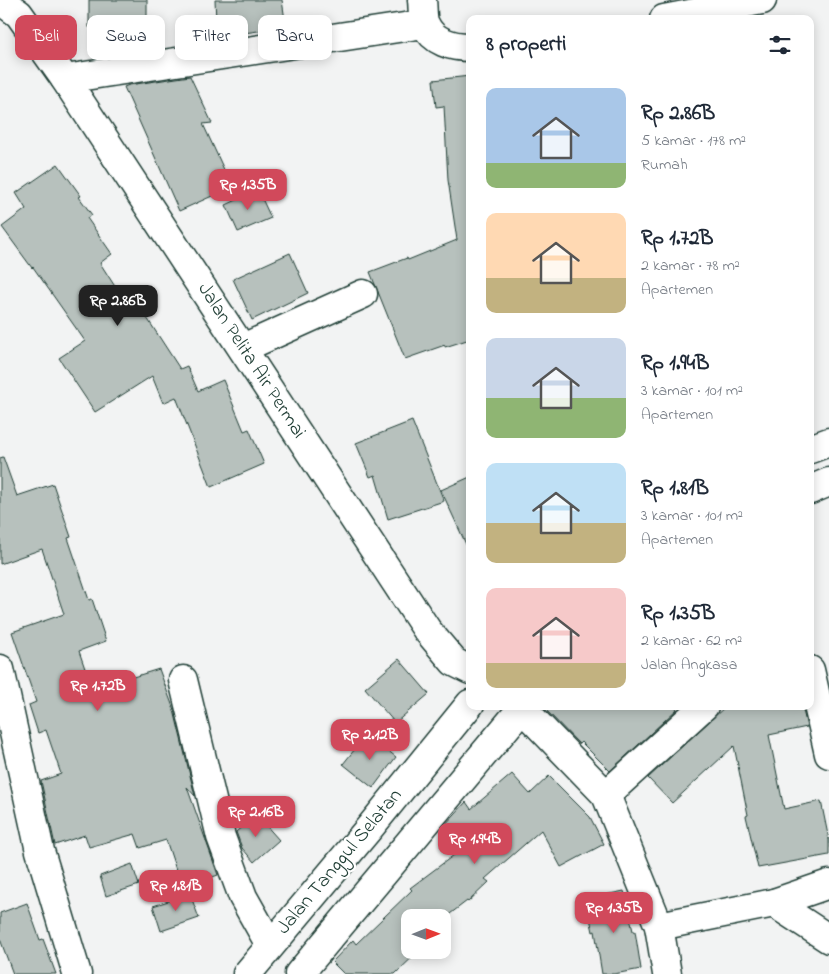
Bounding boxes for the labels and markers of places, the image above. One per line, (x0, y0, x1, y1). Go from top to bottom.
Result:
pin: Rp 1.35B (196, 168, 300, 211)
pin: Rp 2.86B (66, 284, 170, 327)
pin: Rp 1.72B (46, 670, 150, 712)
pin: Rp 2.12B (318, 718, 422, 761)
pin: Rp 2.16B (204, 796, 308, 838)
pin: Rp 1.94B (423, 822, 527, 865)
pin: Rp 1.81B (124, 870, 228, 912)
pin: Rp 1.35B (562, 892, 666, 934)

